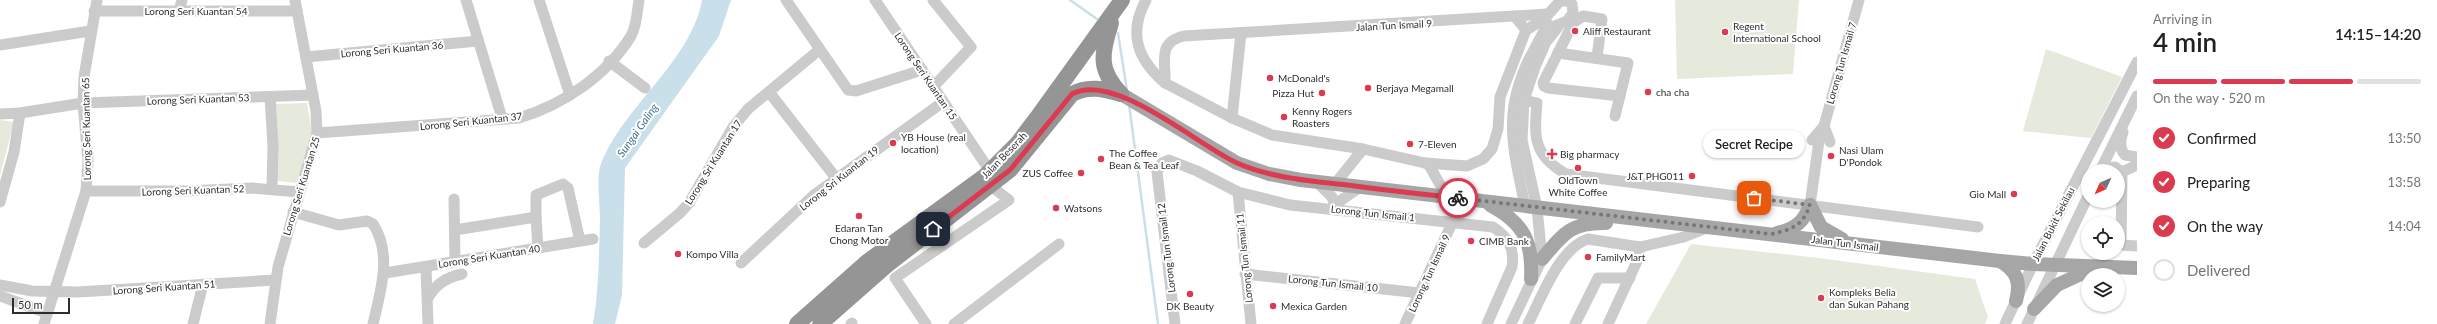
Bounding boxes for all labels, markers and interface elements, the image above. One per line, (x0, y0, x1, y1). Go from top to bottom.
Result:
street label: Lorong Seri Kuantan 54 (145, 5, 248, 17)
text: Arriving in (2153, 11, 2212, 27)
street label: Jalan Tun Ismail 9 (1356, 17, 1432, 33)
place label: Regent International School (1733, 20, 1821, 44)
street label: Lorong Tun Ismail 7 (1824, 21, 1858, 105)
place label: Aliff Restaurant (1583, 25, 1651, 37)
text: 14:15–14:20 (2335, 25, 2421, 43)
marker: Aliff Restaurant (1570, 26, 1580, 36)
text: 4 min (2153, 26, 2217, 58)
marker: Regent International School (1720, 27, 1730, 37)
street label: Lorong Seri Kuantan 15 (892, 30, 960, 122)
street label: Lorong Seri Kuantan 36 (340, 39, 444, 59)
place label: McDonald's (1278, 72, 1330, 84)
marker: McDonald's (1265, 73, 1275, 83)
street label: Lorong Seri Kuantan 65 (79, 77, 93, 181)
place label: Berjaya Megamall (1376, 82, 1454, 94)
marker: Berjaya Megamall (1363, 83, 1373, 93)
place label: cha cha (1656, 86, 1689, 98)
place label: Pizza Hut (1272, 87, 1314, 99)
marker: cha cha (1643, 87, 1653, 97)
marker: Pizza Hut (1317, 88, 1327, 98)
text: On the way · 520 m (2153, 90, 2265, 106)
street label: Lorong Seri Kuantan 53 (146, 91, 250, 107)
water label: Sungai Galing (614, 100, 661, 159)
place label: Kenny Rogers Roasters (1292, 105, 1352, 129)
street label: Lorong Seri Kuantan 37 (419, 110, 523, 132)
marker: Kenny Rogers Roasters (1279, 112, 1289, 122)
street label: Lorong Sri Kuantan 17 (682, 117, 744, 207)
icon: check (2153, 127, 2175, 149)
street label: Jalan Beserah (979, 129, 1029, 181)
text: Confirmed (2187, 129, 2256, 147)
callout: Secret Recipe (1703, 130, 1805, 158)
text: 13:50 (2388, 130, 2421, 146)
place label: YB House (real location) (901, 131, 966, 155)
street label: Lorong Seri Kuantan 25 (280, 135, 322, 237)
text: Secret Recipe (1715, 136, 1793, 152)
marker: YB House (real location) (888, 138, 898, 148)
place label: 7-Eleven (1418, 138, 1457, 150)
marker: 7-Eleven (1405, 139, 1415, 149)
street label: Lorong Sri Kuantan 19 (797, 143, 881, 213)
place label: Nasi Ulam D'Pondok (1839, 144, 1884, 168)
place label: The Coffee Bean & Tea Leaf (1109, 147, 1180, 171)
place label: Big pharmacy (1560, 148, 1620, 160)
marker: Big pharmacy (1547, 149, 1557, 159)
marker: Nasi Ulam D'Pondok (1826, 151, 1836, 161)
marker: The Coffee Bean & Tea Leaf (1096, 154, 1106, 164)
marker: OldTown White Coffee (1573, 163, 1583, 173)
north arrow (2081, 164, 2125, 208)
map controls (2081, 164, 2125, 312)
place label: ZUS Coffee (1022, 167, 1073, 179)
marker: ZUS Coffee (1076, 168, 1086, 178)
place label: J&T PHG011 (1627, 170, 1684, 182)
marker: J&T PHG011 (1687, 171, 1697, 181)
icon: check (2153, 171, 2175, 193)
text: Preparing (2187, 173, 2250, 191)
place label: OldTown White Coffee (1549, 174, 1607, 198)
text: 13:58 (2388, 174, 2421, 190)
courier (1438, 178, 1478, 218)
pin (1737, 181, 1771, 215)
street label: Lorong Seri Kuantan 52 (141, 182, 245, 198)
street label: Jalan Bukit Sekilau (2029, 185, 2077, 263)
icon: bike (1447, 187, 1469, 209)
icon: bag (1743, 187, 1765, 209)
place label: Gio Mall (1969, 188, 2006, 200)
marker: Gio Mall (2009, 189, 2019, 199)
place label: Watsons (1064, 202, 1102, 214)
street label: Lorong Tun Ismail 12 (1155, 202, 1177, 294)
marker: Watsons (1051, 203, 1061, 213)
street label: Lorong Tun Ismail 1 (1330, 203, 1416, 223)
marker: Edaran Tan Chong Motor (854, 211, 864, 221)
pin (916, 212, 950, 246)
street label: Lorong Tun Ismail 11 (1233, 212, 1255, 304)
icon: check (2153, 215, 2175, 237)
button: locate (2081, 216, 2125, 260)
text: On the way (2187, 217, 2263, 235)
icon: home (922, 218, 944, 240)
text: 14:04 (2388, 218, 2421, 234)
place label: Edaran Tan Chong Motor (830, 222, 889, 246)
street label: Lorong Tun Ismail 9 (1406, 232, 1452, 314)
street label: Jalan Tun Ismail (1811, 233, 1879, 253)
place label: CIMB Bank (1479, 235, 1530, 247)
marker: CIMB Bank (1466, 236, 1476, 246)
street label: Lorong Seri Kuantan 40 (437, 242, 541, 270)
place label: Kompo Villa (686, 248, 739, 260)
marker: Kompo Villa (673, 249, 683, 259)
place label: FamilyMart (1596, 251, 1646, 263)
marker: FamilyMart (1583, 252, 1593, 262)
text: Delivered (2187, 261, 2250, 279)
button: layers (2081, 268, 2125, 312)
street label: Lorong Tun Ismail 10 (1287, 272, 1379, 294)
street label: Lorong Seri Kuantan 51 (112, 277, 216, 297)
place label: Kompleks Belia dan Sukan Pahang (1829, 286, 1909, 310)
marker: DK Beauty (1185, 289, 1195, 299)
marker: Kompleks Belia dan Sukan Pahang (1816, 293, 1826, 303)
scale bar (12, 296, 70, 315)
text: 50 m (18, 298, 43, 311)
place label: DK Beauty (1166, 300, 1215, 312)
place label: Mexica Garden (1281, 300, 1347, 312)
marker: Mexica Garden (1268, 301, 1278, 311)

